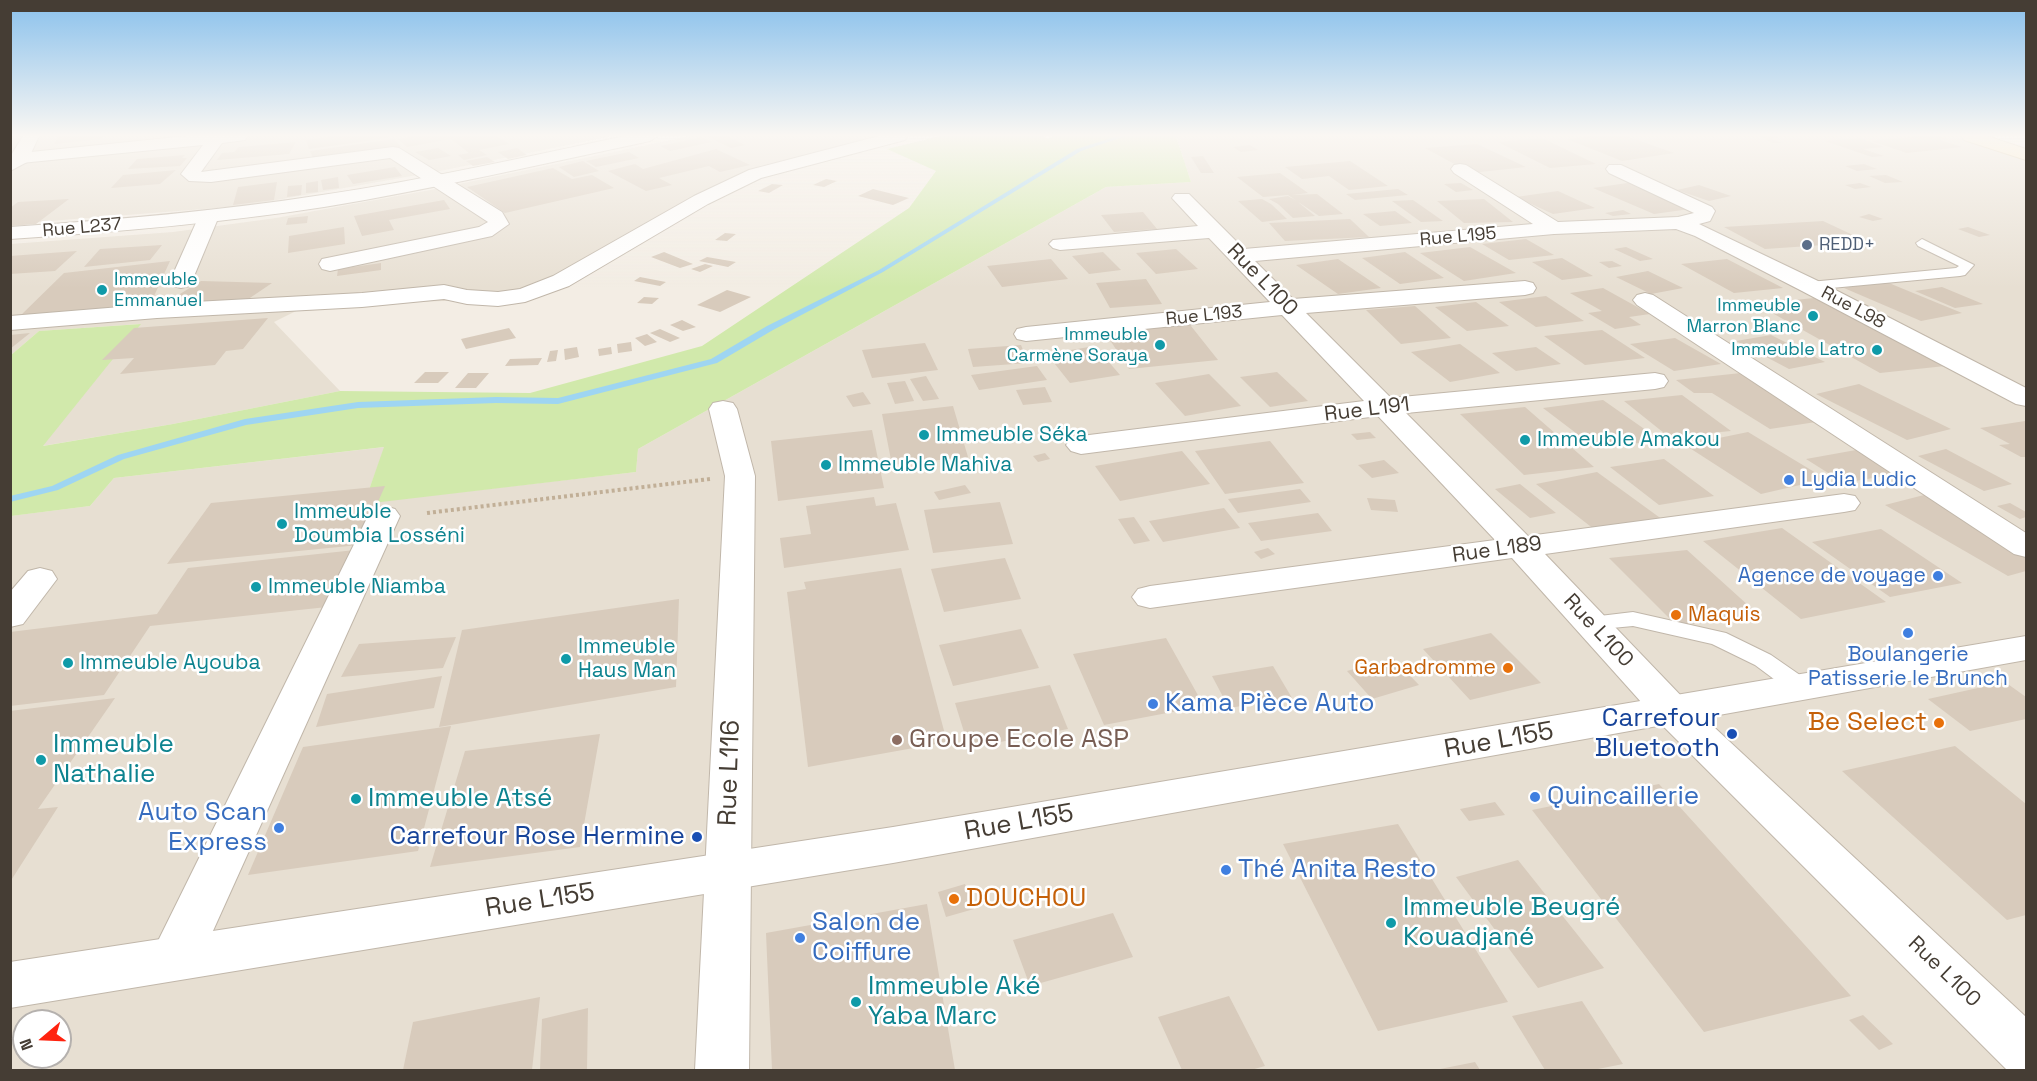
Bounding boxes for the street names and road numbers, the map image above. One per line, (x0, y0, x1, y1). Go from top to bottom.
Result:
street label: Rue L237 (42, 214, 122, 242)
street label: Rue L195 (1419, 223, 1497, 251)
street label: Rue L100 (1221, 238, 1303, 322)
street label: Rue L98 (1817, 282, 1889, 334)
street label: Rue L193 (1165, 301, 1243, 331)
street label: Rue L191 (1323, 392, 1411, 428)
street label: Rue L189 (1451, 531, 1543, 569)
street label: Rue L100 (1558, 589, 1638, 673)
street label: Rue L155 (1442, 716, 1556, 766)
street label: Rue L116 (713, 719, 747, 827)
street label: Rue L155 (962, 798, 1076, 848)
street label: Rue L155 (483, 877, 597, 925)
street label: Rue L100 (1902, 931, 1986, 1013)

